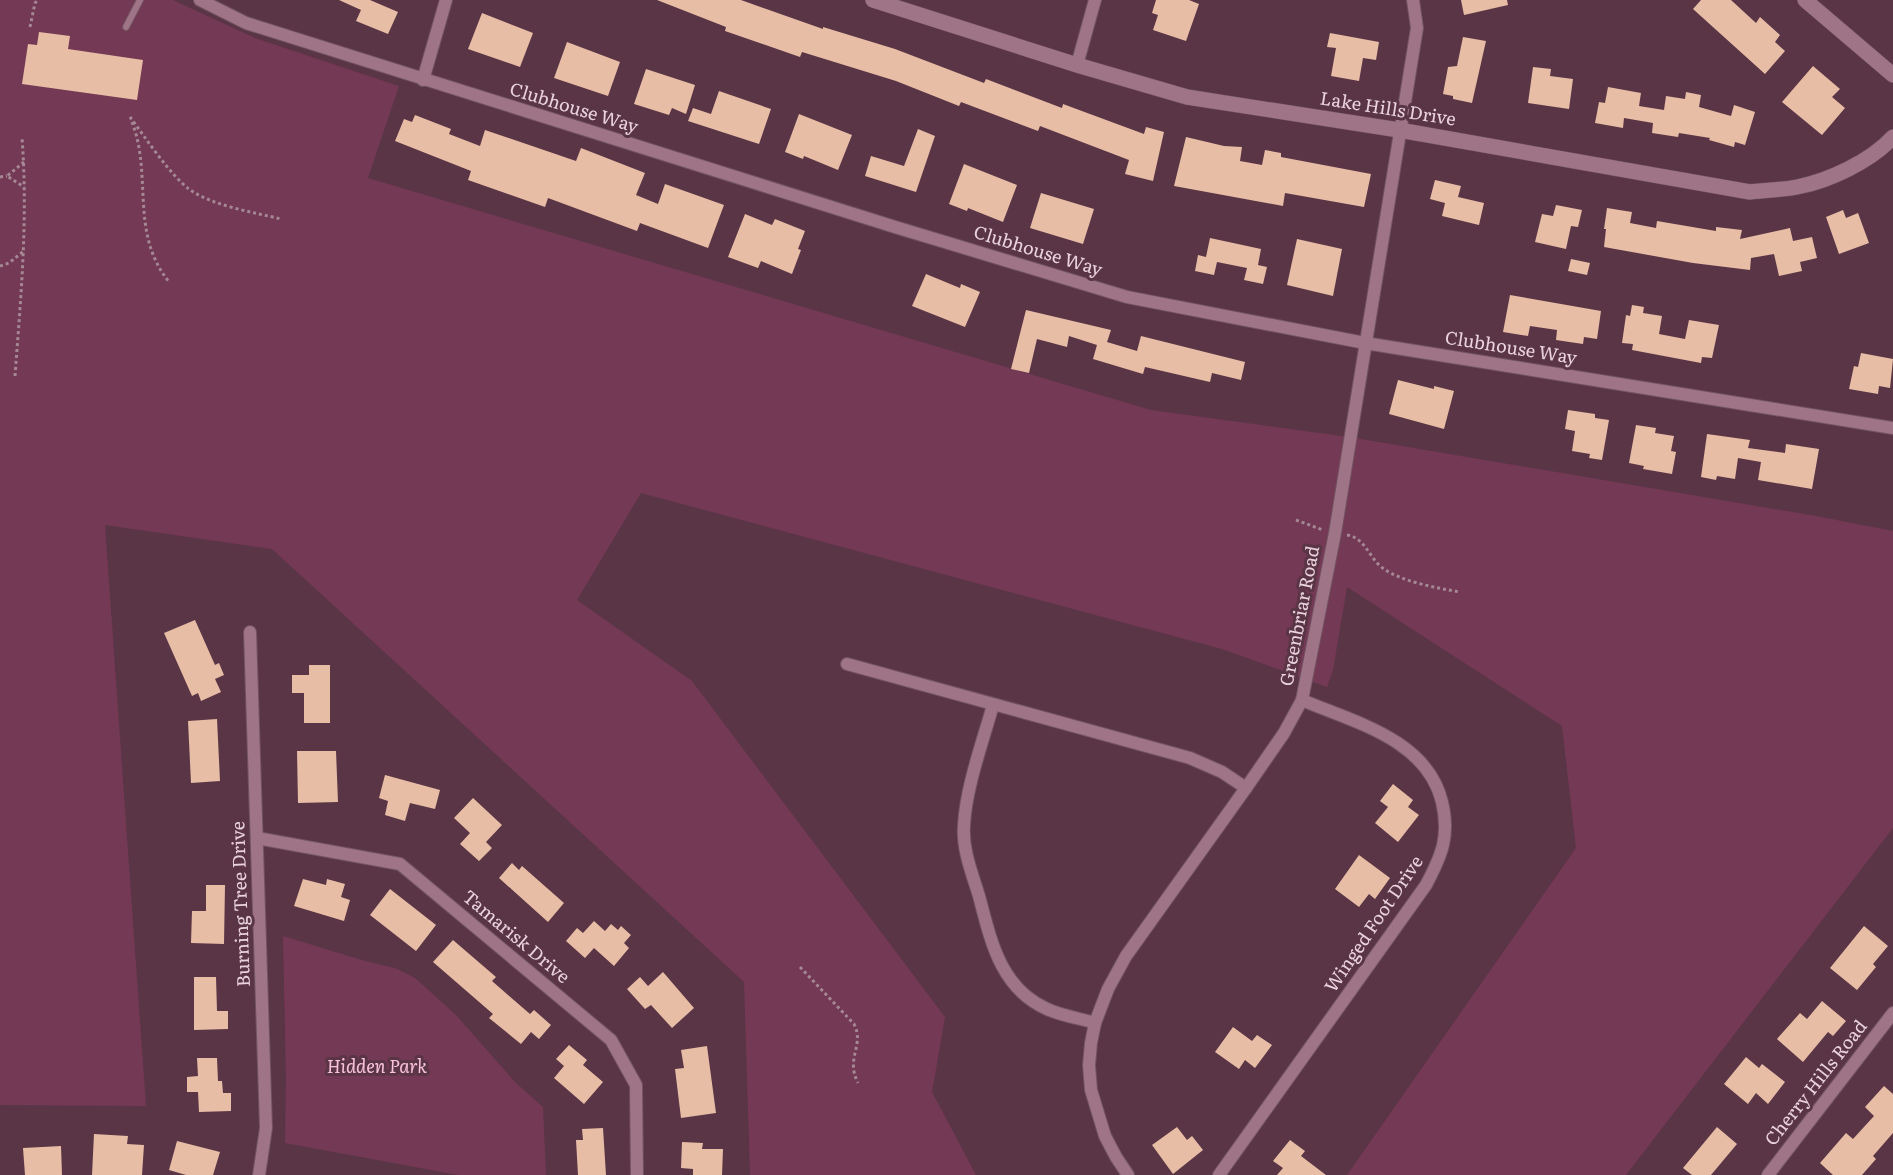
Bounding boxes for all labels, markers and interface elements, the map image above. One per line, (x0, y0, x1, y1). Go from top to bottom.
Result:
street label: Clubhouse Way (507, 74, 643, 139)
street label: Lake Hills Drive (1318, 83, 1458, 132)
street label: Clubhouse Way (971, 217, 1107, 282)
street label: Clubhouse Way (1443, 323, 1580, 370)
street label: Greenbriar Road (1272, 543, 1325, 688)
street label: Burning Tree Drive (223, 821, 256, 987)
street label: Winged Foot Drive (1317, 849, 1429, 997)
street label: Tamarisk Drive (457, 883, 577, 989)
street label: Cherry Hills Road (1757, 1014, 1873, 1151)
park label: Hidden Park (327, 1052, 427, 1079)

